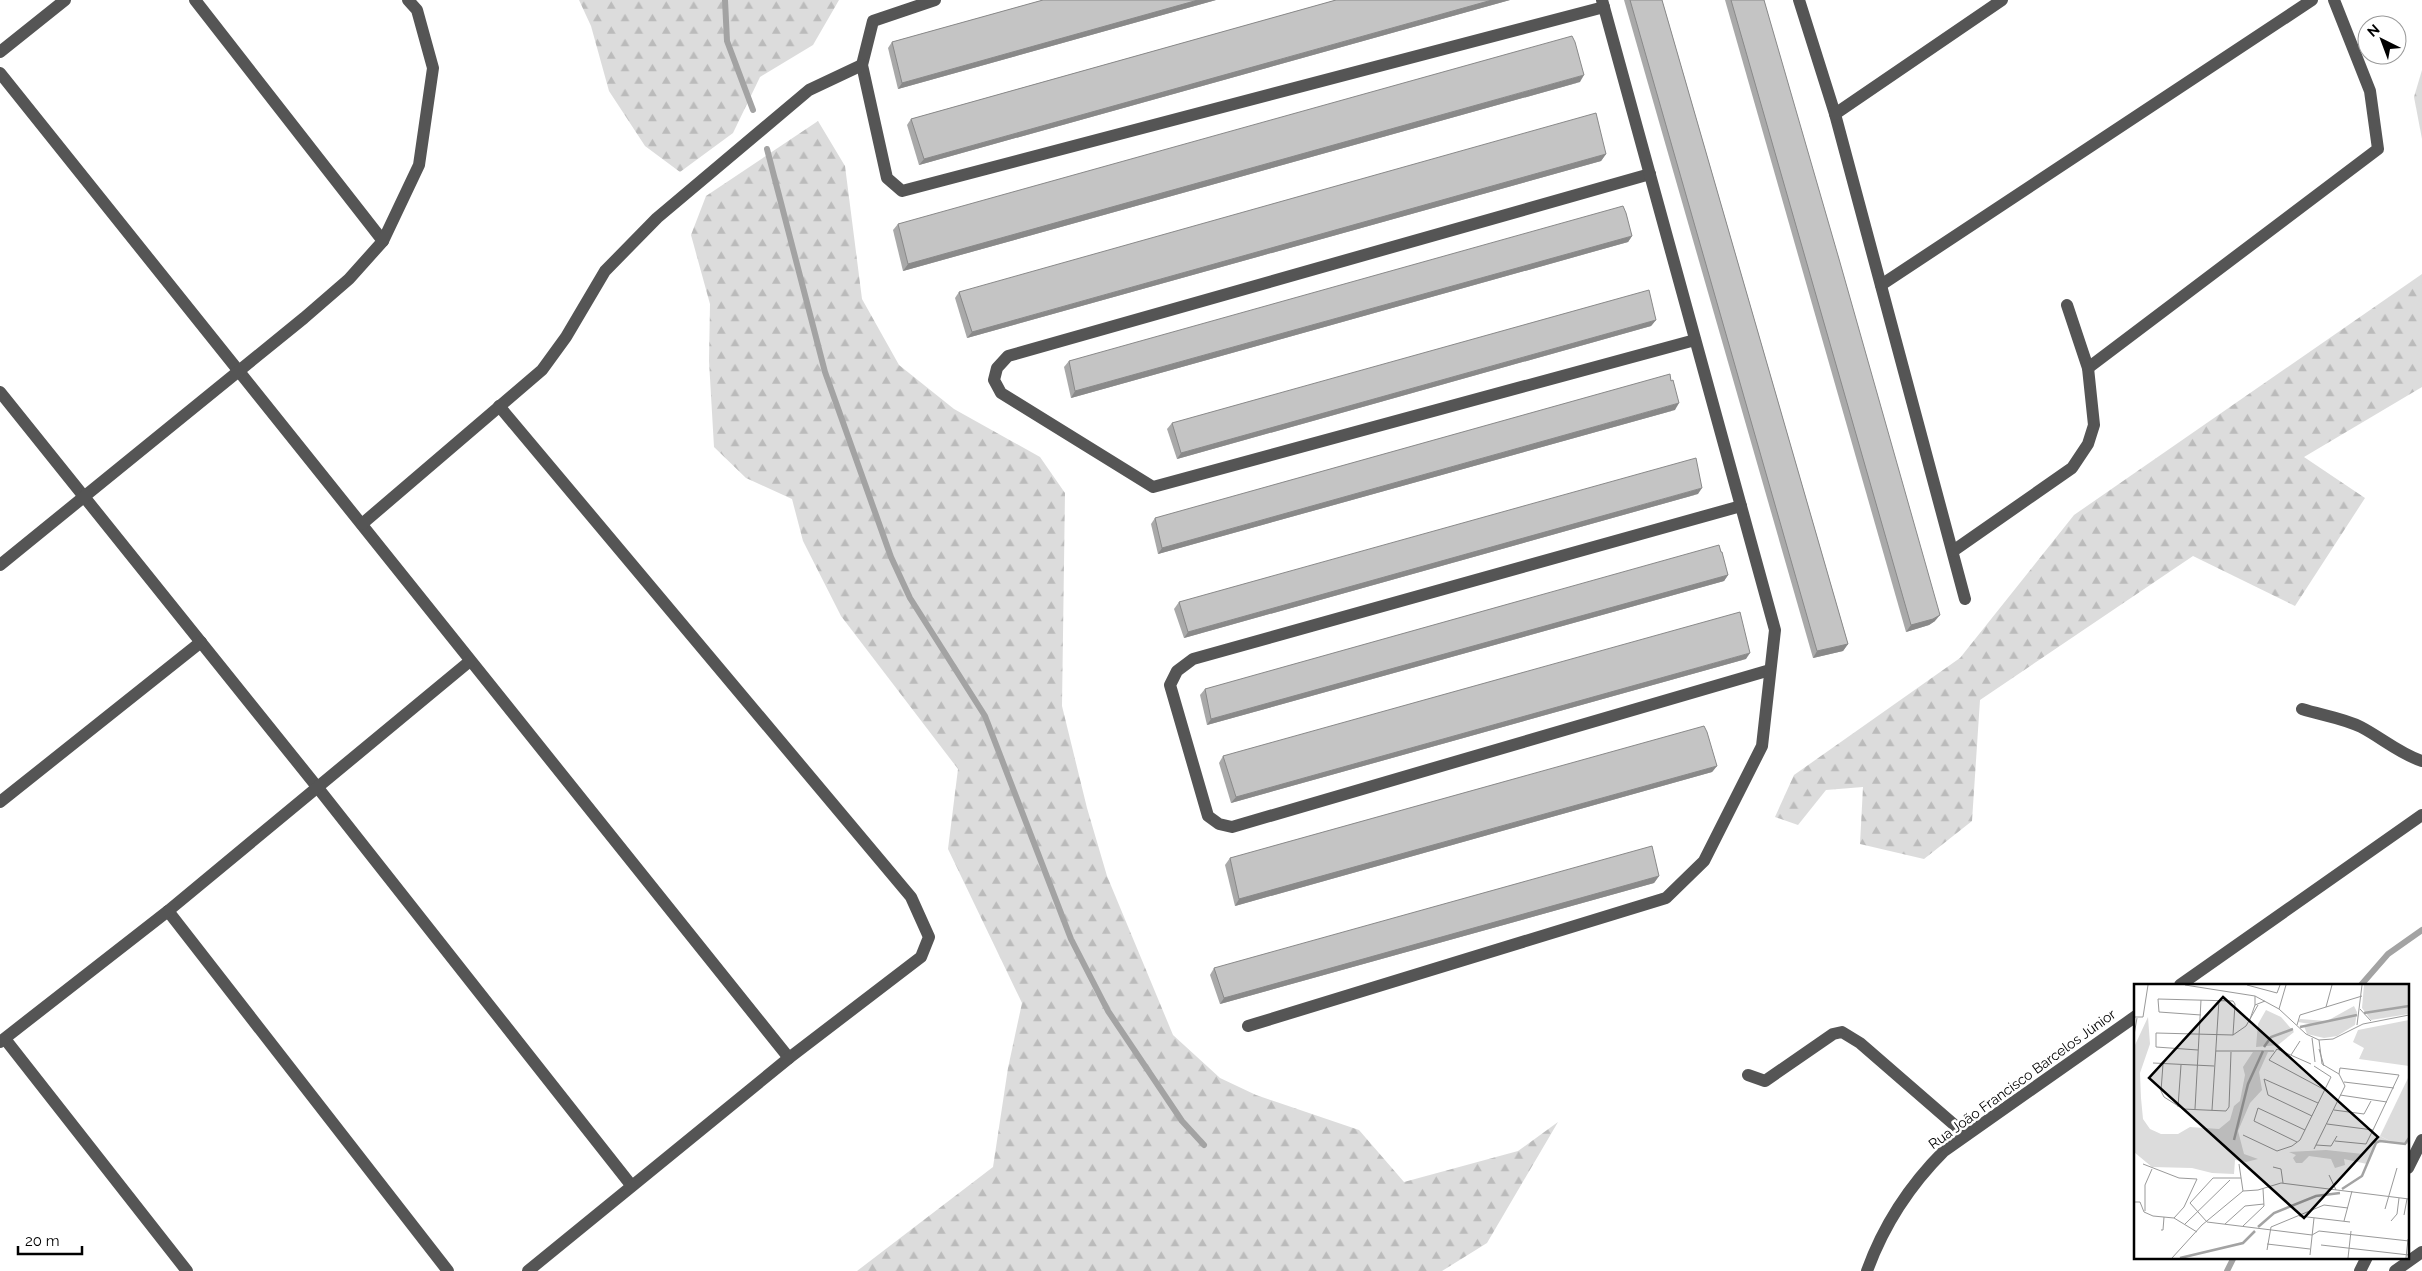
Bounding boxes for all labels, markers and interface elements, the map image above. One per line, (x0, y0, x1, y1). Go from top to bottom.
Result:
north arrow (2357, 15, 2407, 65)
text: N (2364, 21, 2383, 40)
inset map (2134, 984, 2410, 1258)
street label: Rua João Francisco Barcelos Júnior (1925, 1006, 2119, 1152)
scale bar (18, 1224, 81, 1256)
text: 20 m (25, 1232, 60, 1250)

